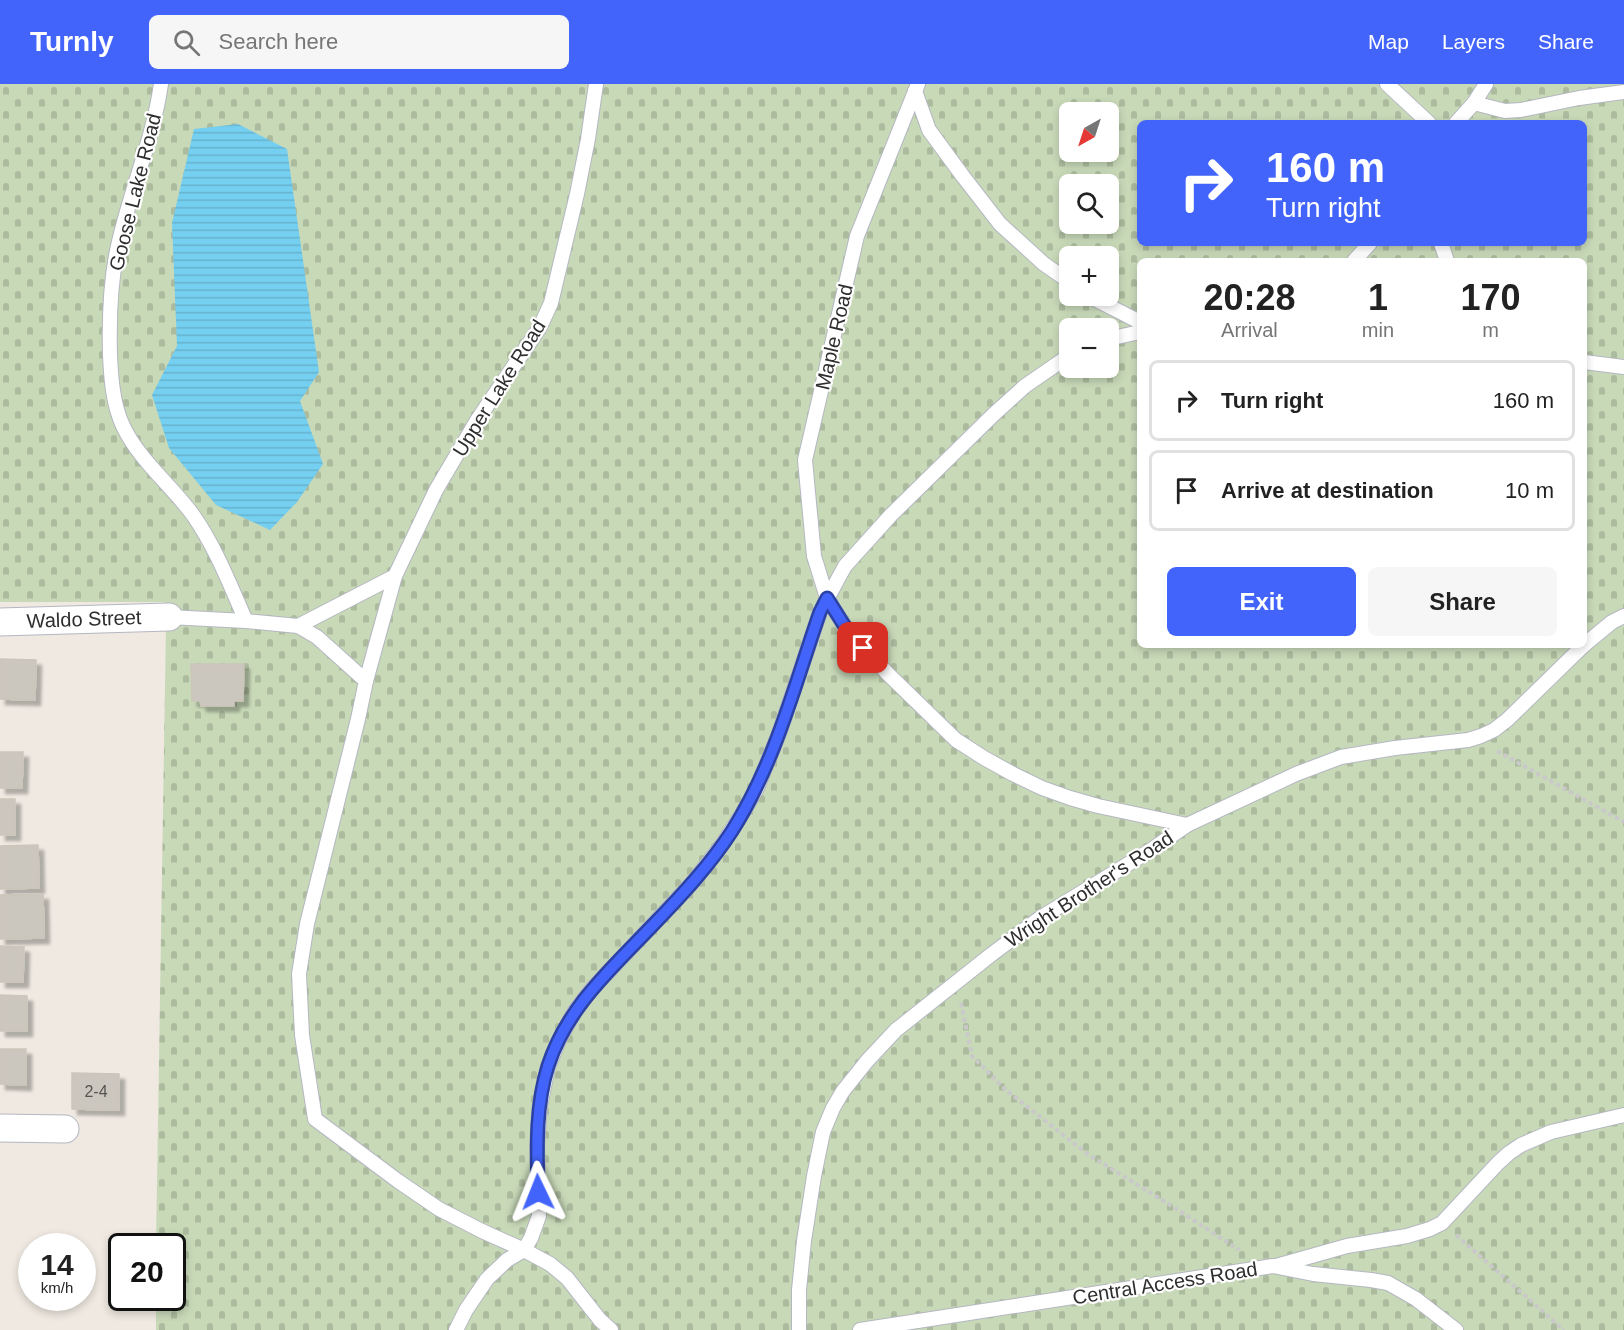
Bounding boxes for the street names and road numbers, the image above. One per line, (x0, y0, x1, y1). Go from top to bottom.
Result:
street label: Goose Lake Road (105, 111, 165, 273)
street label: Maple Road (811, 282, 857, 392)
street label: Upper Lake Road (448, 316, 550, 460)
street label: Waldo Street (26, 606, 142, 632)
street label: Wright Brother's Road (1001, 826, 1177, 952)
street label: Central Access Road (1071, 1258, 1259, 1308)

